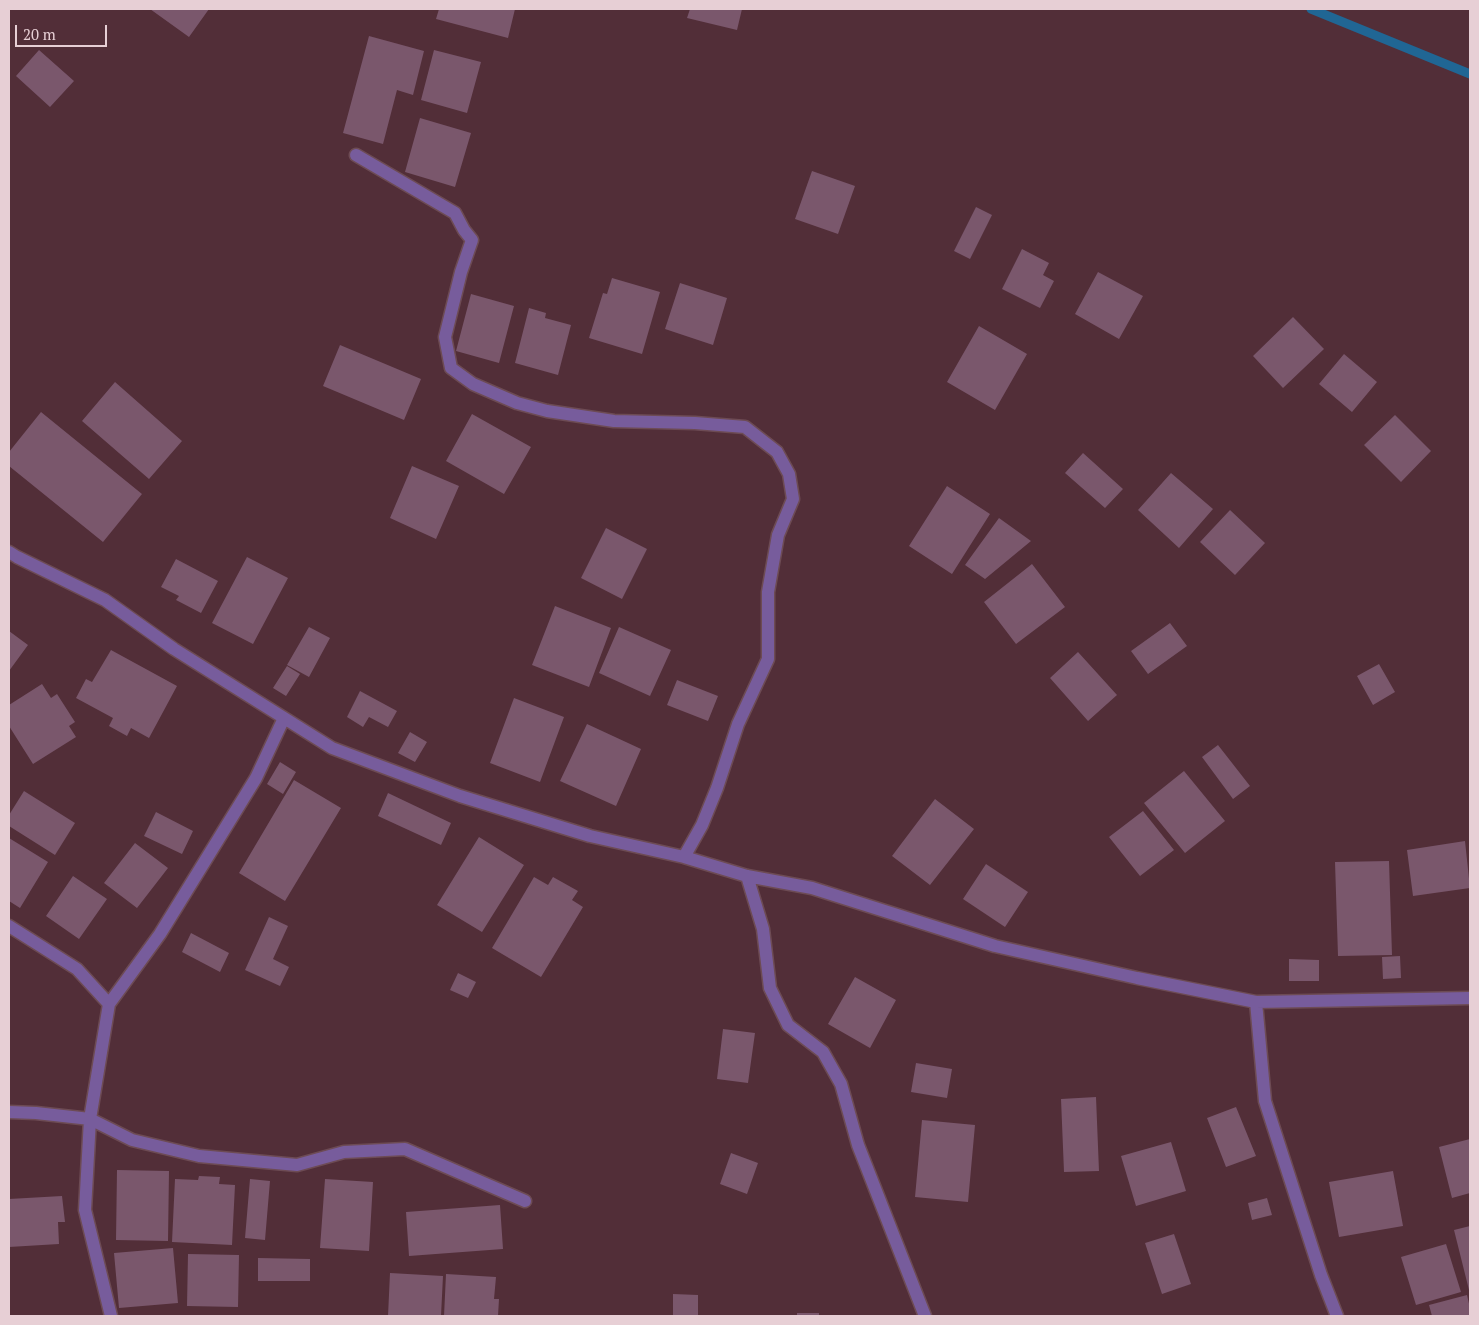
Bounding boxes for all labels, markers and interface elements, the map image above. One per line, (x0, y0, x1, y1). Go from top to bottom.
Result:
scale bar (18, 15, 110, 47)
text: 20 m (23, 24, 56, 44)

